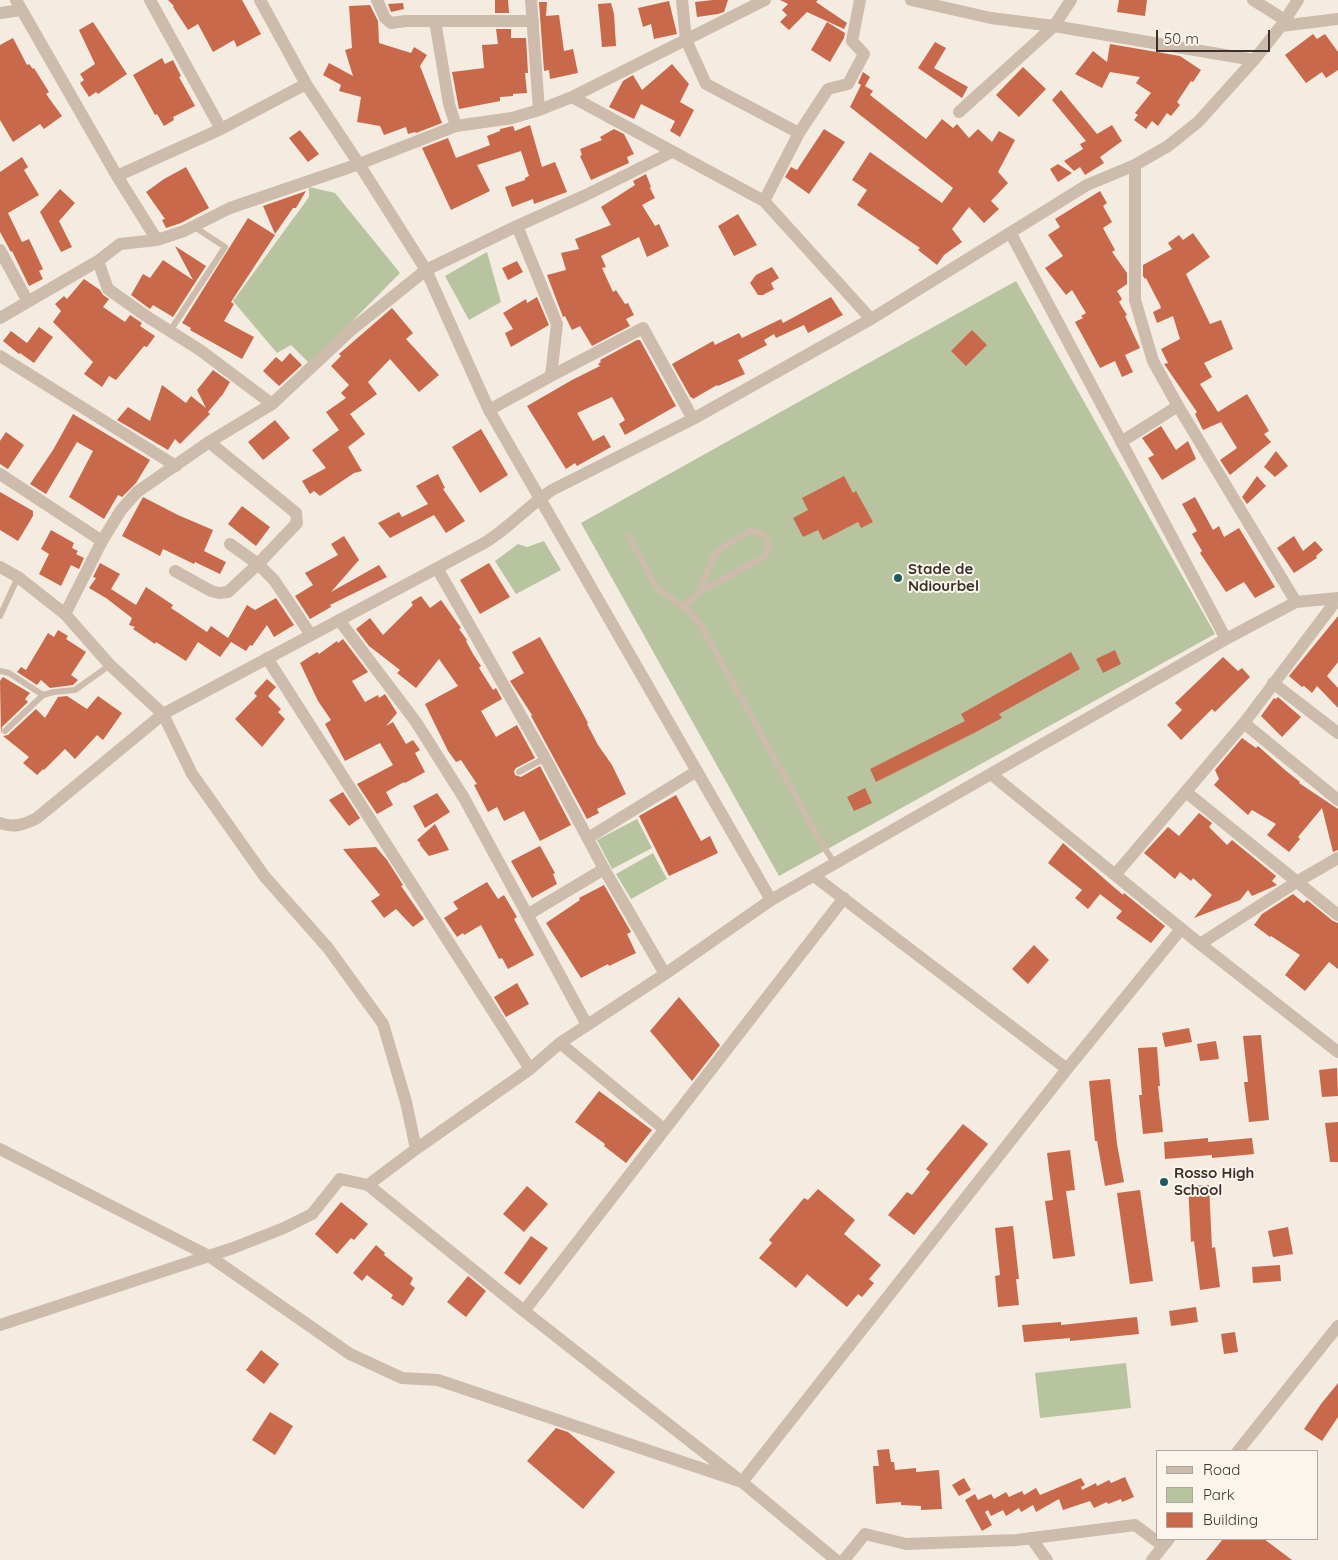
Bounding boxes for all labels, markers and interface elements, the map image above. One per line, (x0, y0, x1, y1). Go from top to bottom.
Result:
scale bar (1158, 20, 1272, 52)
text: 50 m (1164, 29, 1199, 48)
place label: Stade de Ndiourbel (908, 560, 979, 595)
marker: Stade de Ndiourbel (892, 572, 904, 584)
place label: Rosso High School (1174, 1164, 1254, 1199)
marker: Rosso High School (1158, 1176, 1170, 1188)
legend (1156, 1450, 1318, 1540)
text: Road (1203, 1460, 1240, 1479)
text: Park (1203, 1485, 1235, 1504)
text: Building (1203, 1510, 1258, 1529)

